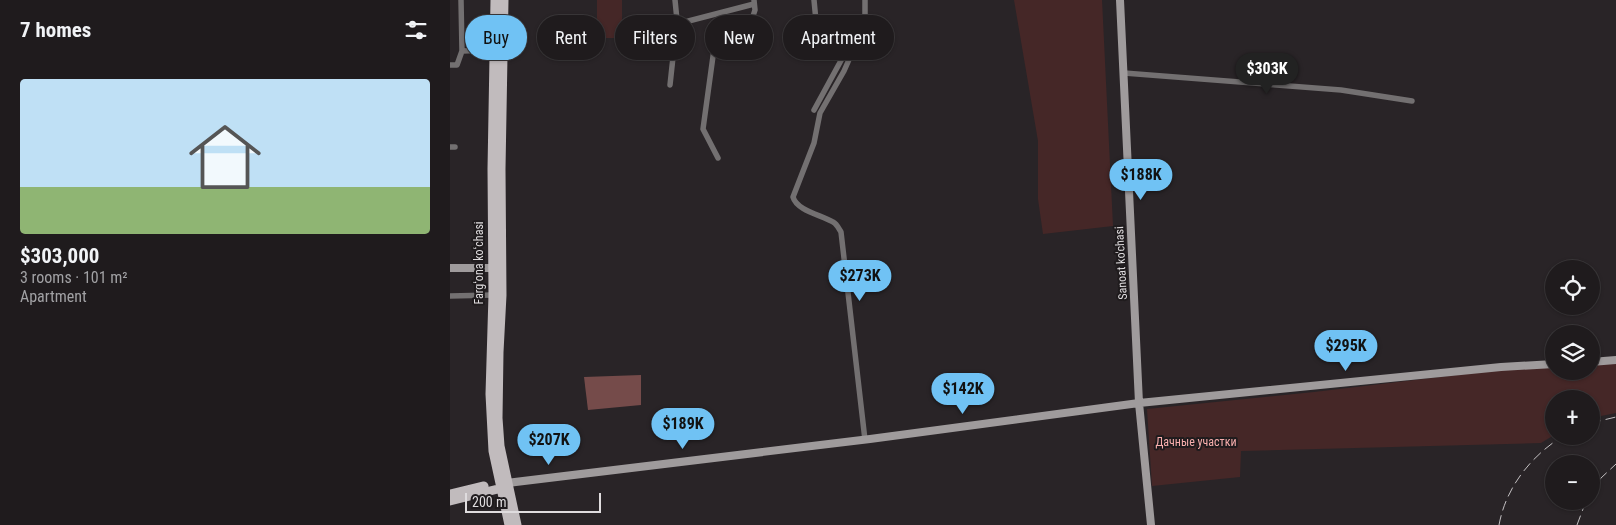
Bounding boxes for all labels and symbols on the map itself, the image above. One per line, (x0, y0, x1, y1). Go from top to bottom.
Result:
pin: $303K (1232, 52, 1302, 95)
pin: $188K (1106, 158, 1176, 201)
street label: Fargʻona koʻchasi (472, 221, 486, 305)
street label: Sanoat ko'chasi (1112, 226, 1130, 300)
pin: $273K (825, 260, 895, 302)
pin: $295K (1311, 330, 1381, 372)
pin: $142K (928, 372, 998, 415)
pin: $189K (648, 408, 718, 450)
pin: $207K (514, 424, 584, 466)
park label: Дачные участки (1155, 435, 1237, 449)
scale bar (465, 490, 601, 513)

